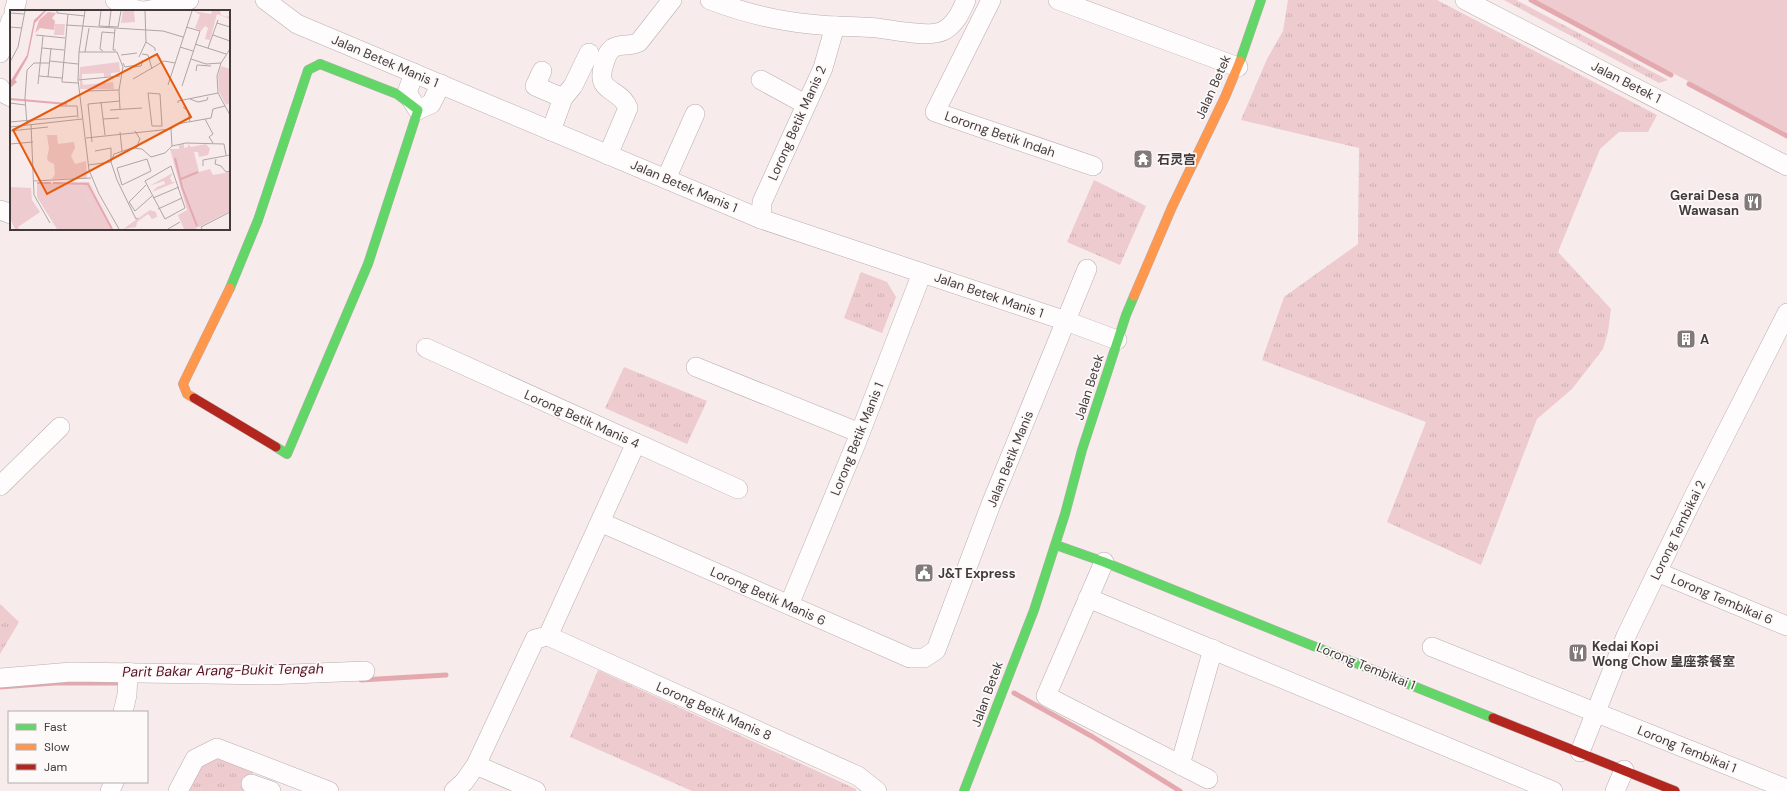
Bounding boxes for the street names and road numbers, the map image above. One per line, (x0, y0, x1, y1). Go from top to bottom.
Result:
street label: Jalan Betek Manis 1 (329, 31, 441, 91)
street label: Jalan Betek (1191, 52, 1235, 122)
street label: Jalan Betek 1 (1588, 57, 1664, 107)
street label: Lorong Betik Manis 2 (764, 63, 830, 183)
street label: Lororng Betik Indah (942, 107, 1058, 161)
street label: Jalan Betek Manis 1 (628, 156, 740, 216)
street label: Jalan Betek Manis 1 (932, 268, 1046, 322)
street label: Jalan Betek (1070, 351, 1108, 422)
street label: Lorong Betik Manis 1 (827, 380, 887, 498)
street label: Lorong Betik Manis 4 (522, 386, 642, 452)
street label: Jalan Betik Manis (983, 408, 1037, 510)
street label: Lorong Tembikai 2 (1647, 477, 1709, 583)
street label: Lorong Betik Manis 6 (708, 563, 828, 629)
street label: Lorong Tembikai 6 (1668, 570, 1776, 628)
street label: Lorong Tembikai 1 (1314, 638, 1418, 694)
street label: Jalan Betek (967, 659, 1007, 729)
street label: Lorong Betik Manis 8 (654, 678, 774, 744)
street label: Lorong Tembikai 1 (1635, 721, 1739, 777)

